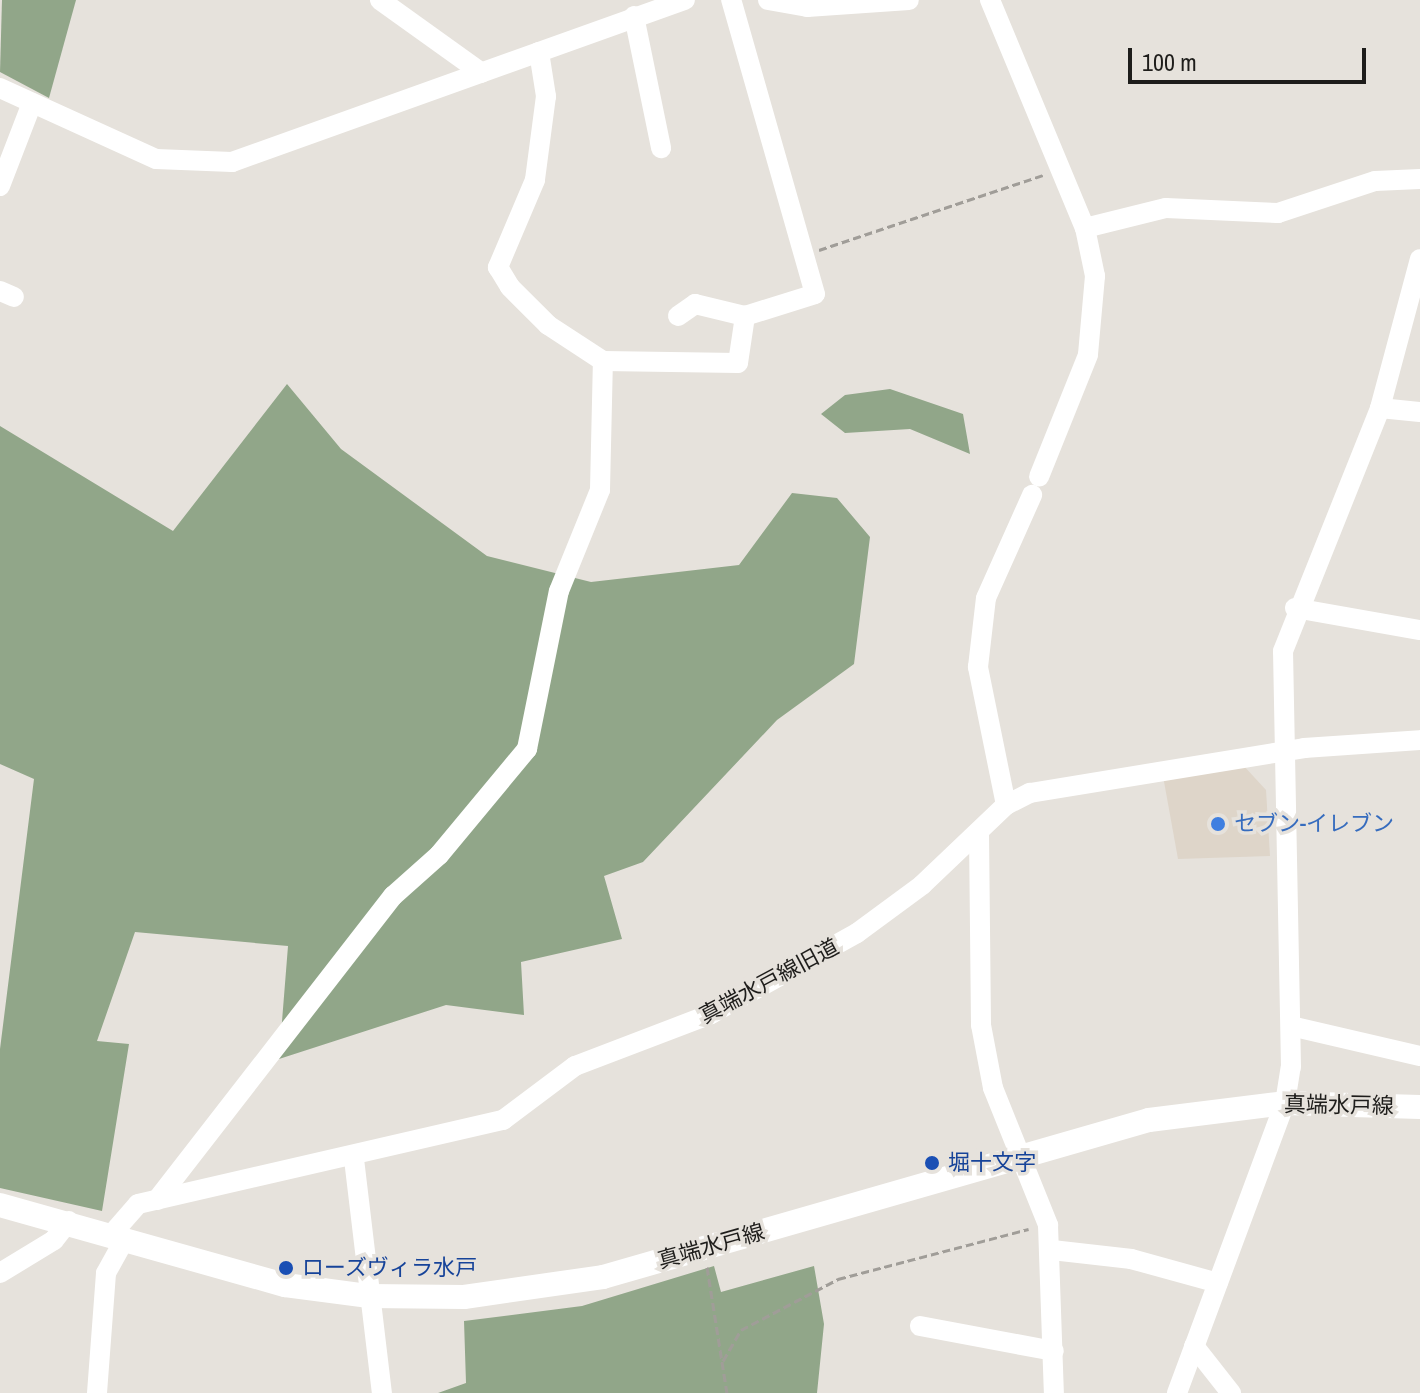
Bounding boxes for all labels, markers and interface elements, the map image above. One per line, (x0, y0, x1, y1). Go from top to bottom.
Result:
scale bar (1132, 32, 1370, 82)
text: 100 m (1142, 46, 1197, 78)
place label: セブン-イレブン (1234, 811, 1394, 837)
marker: セブン-イレブン (1209, 815, 1227, 833)
street label: 真端水戸線旧道 (695, 933, 843, 1029)
street label: 真端水戸線 (1284, 1091, 1394, 1119)
place label: 堀十文字 (948, 1150, 1036, 1176)
marker: 堀十文字 (923, 1154, 941, 1172)
street label: 真端水戸線 (654, 1218, 768, 1274)
place label: ローズヴィラ水戸 (302, 1255, 478, 1281)
marker: ローズヴィラ水戸 (277, 1259, 295, 1277)

